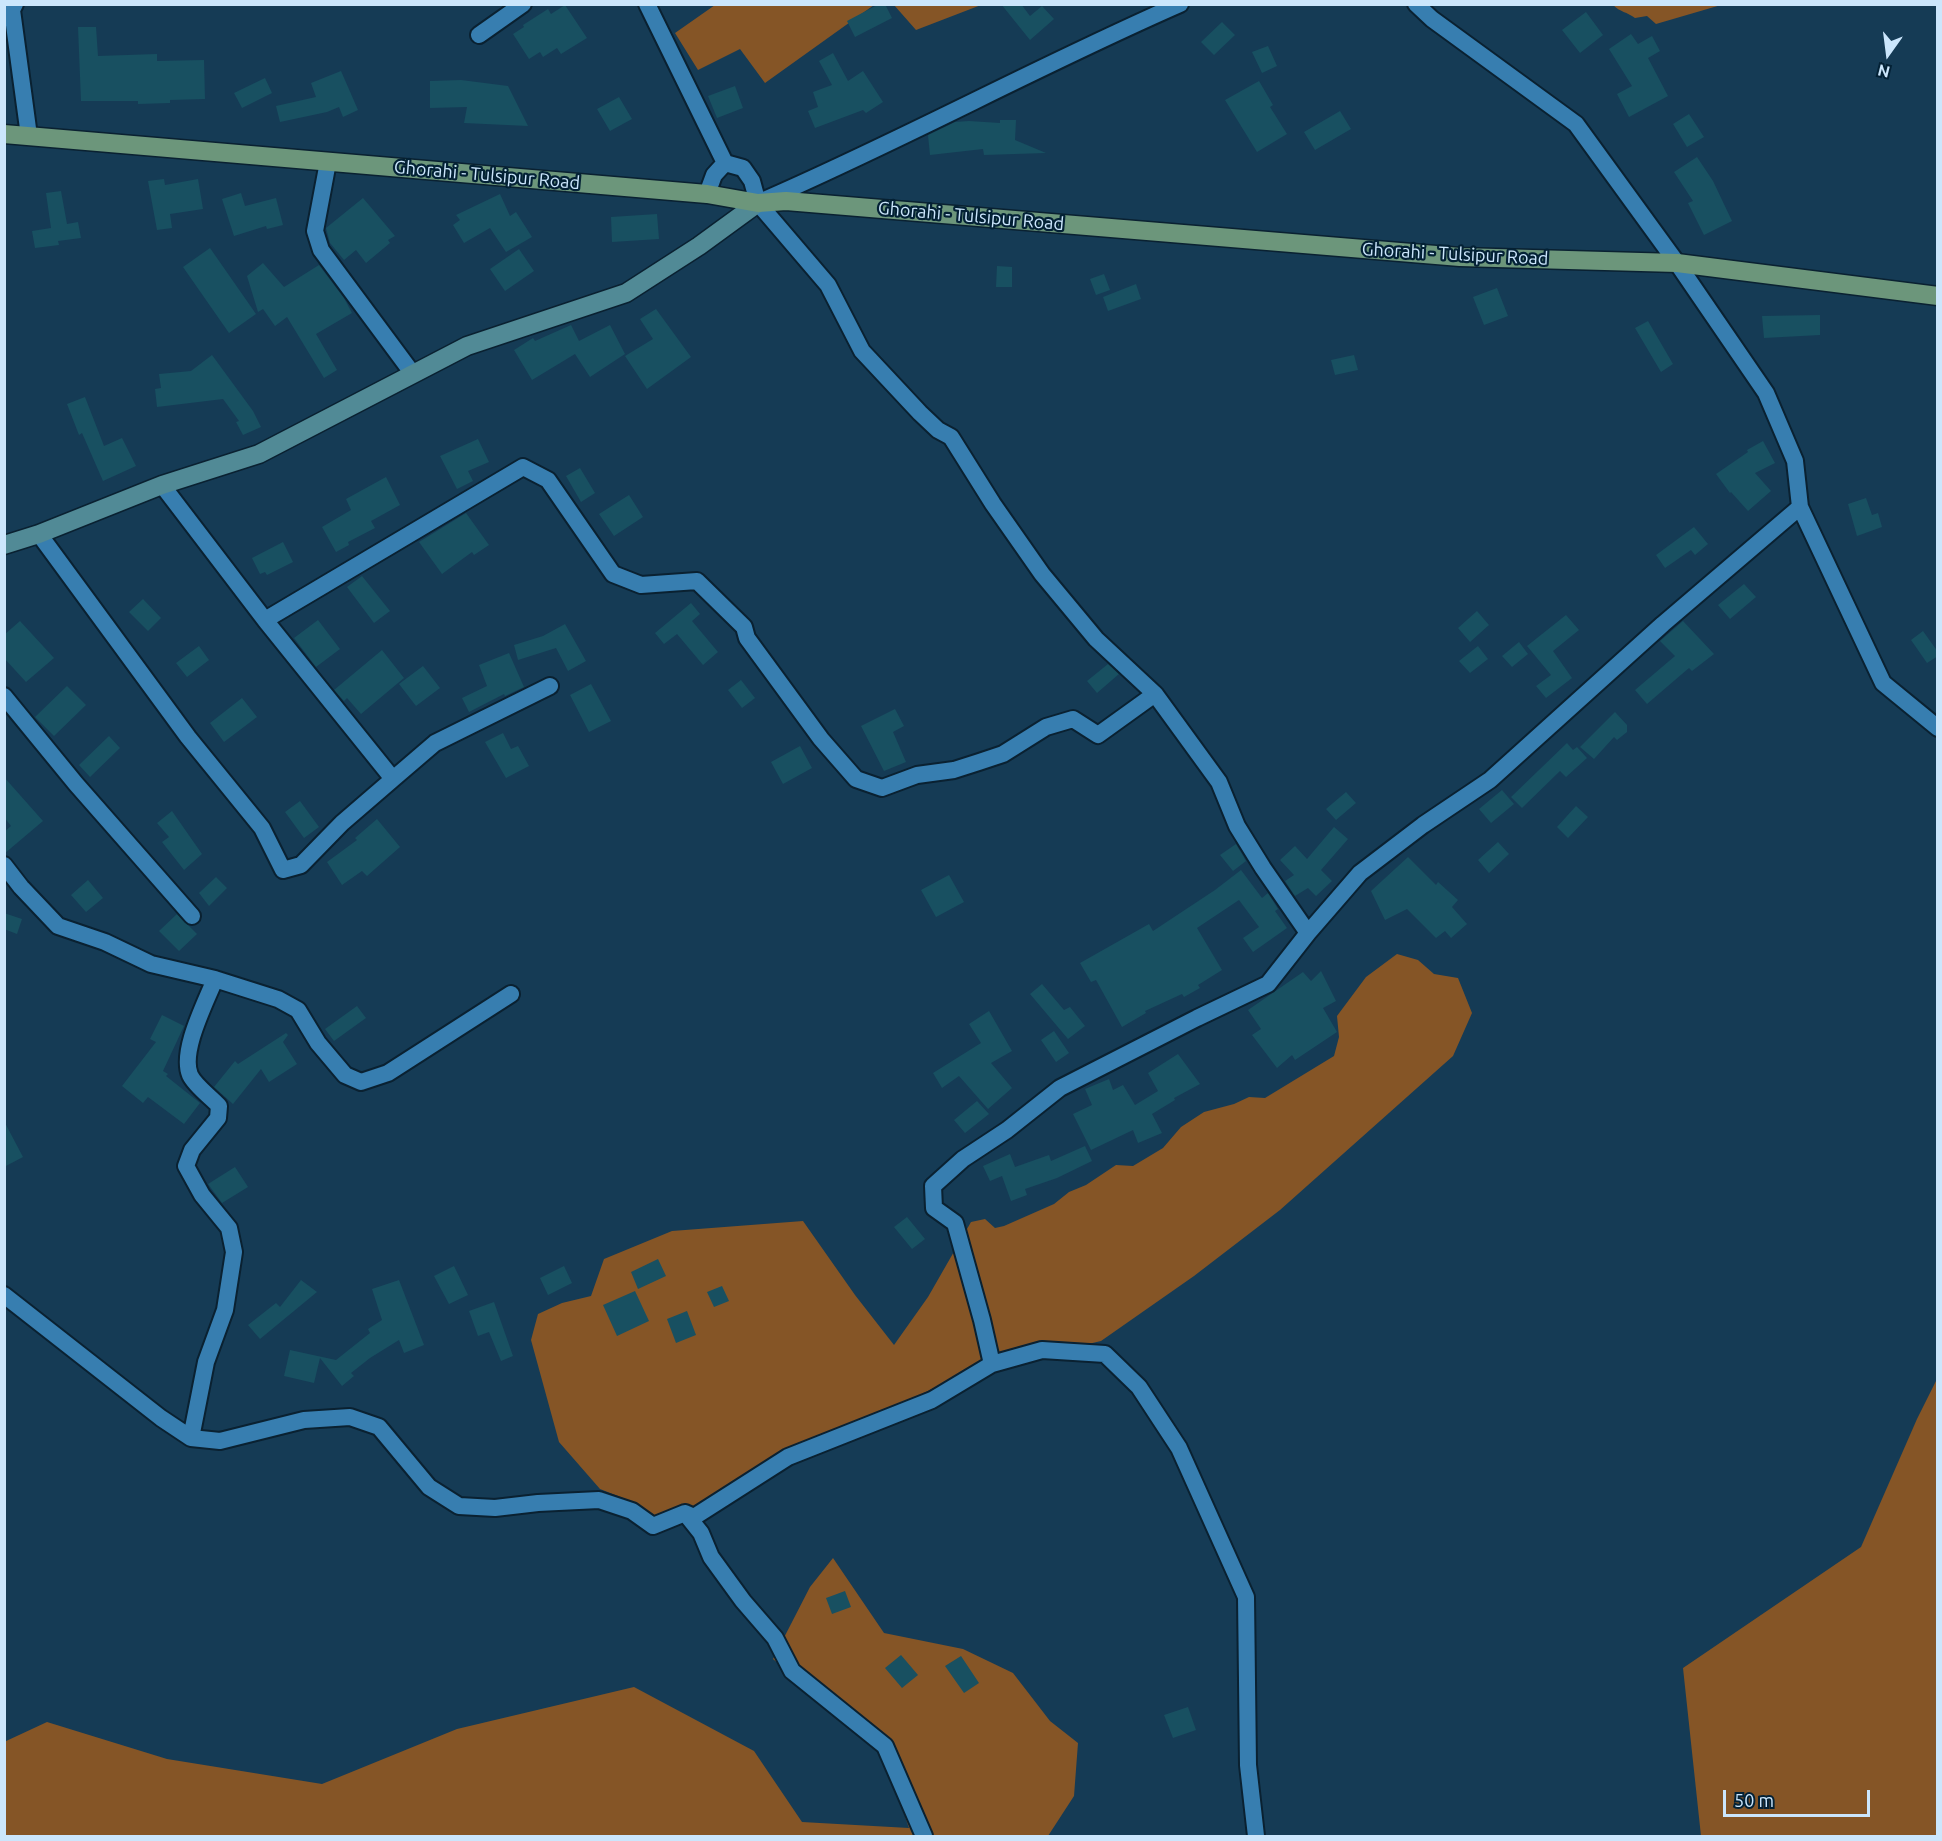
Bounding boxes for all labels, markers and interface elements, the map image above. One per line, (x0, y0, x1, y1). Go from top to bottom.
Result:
north arrow (1858, 24, 1918, 84)
text: N (1876, 61, 1892, 82)
street label: Ghorahi - Tulsipur Road (393, 156, 581, 194)
street label: Ghorahi - Tulsipur Road (877, 197, 1065, 235)
street label: Ghorahi - Tulsipur Road (1361, 238, 1549, 270)
scale bar (1726, 1778, 1873, 1816)
text: 50 m (1734, 1790, 1774, 1810)

